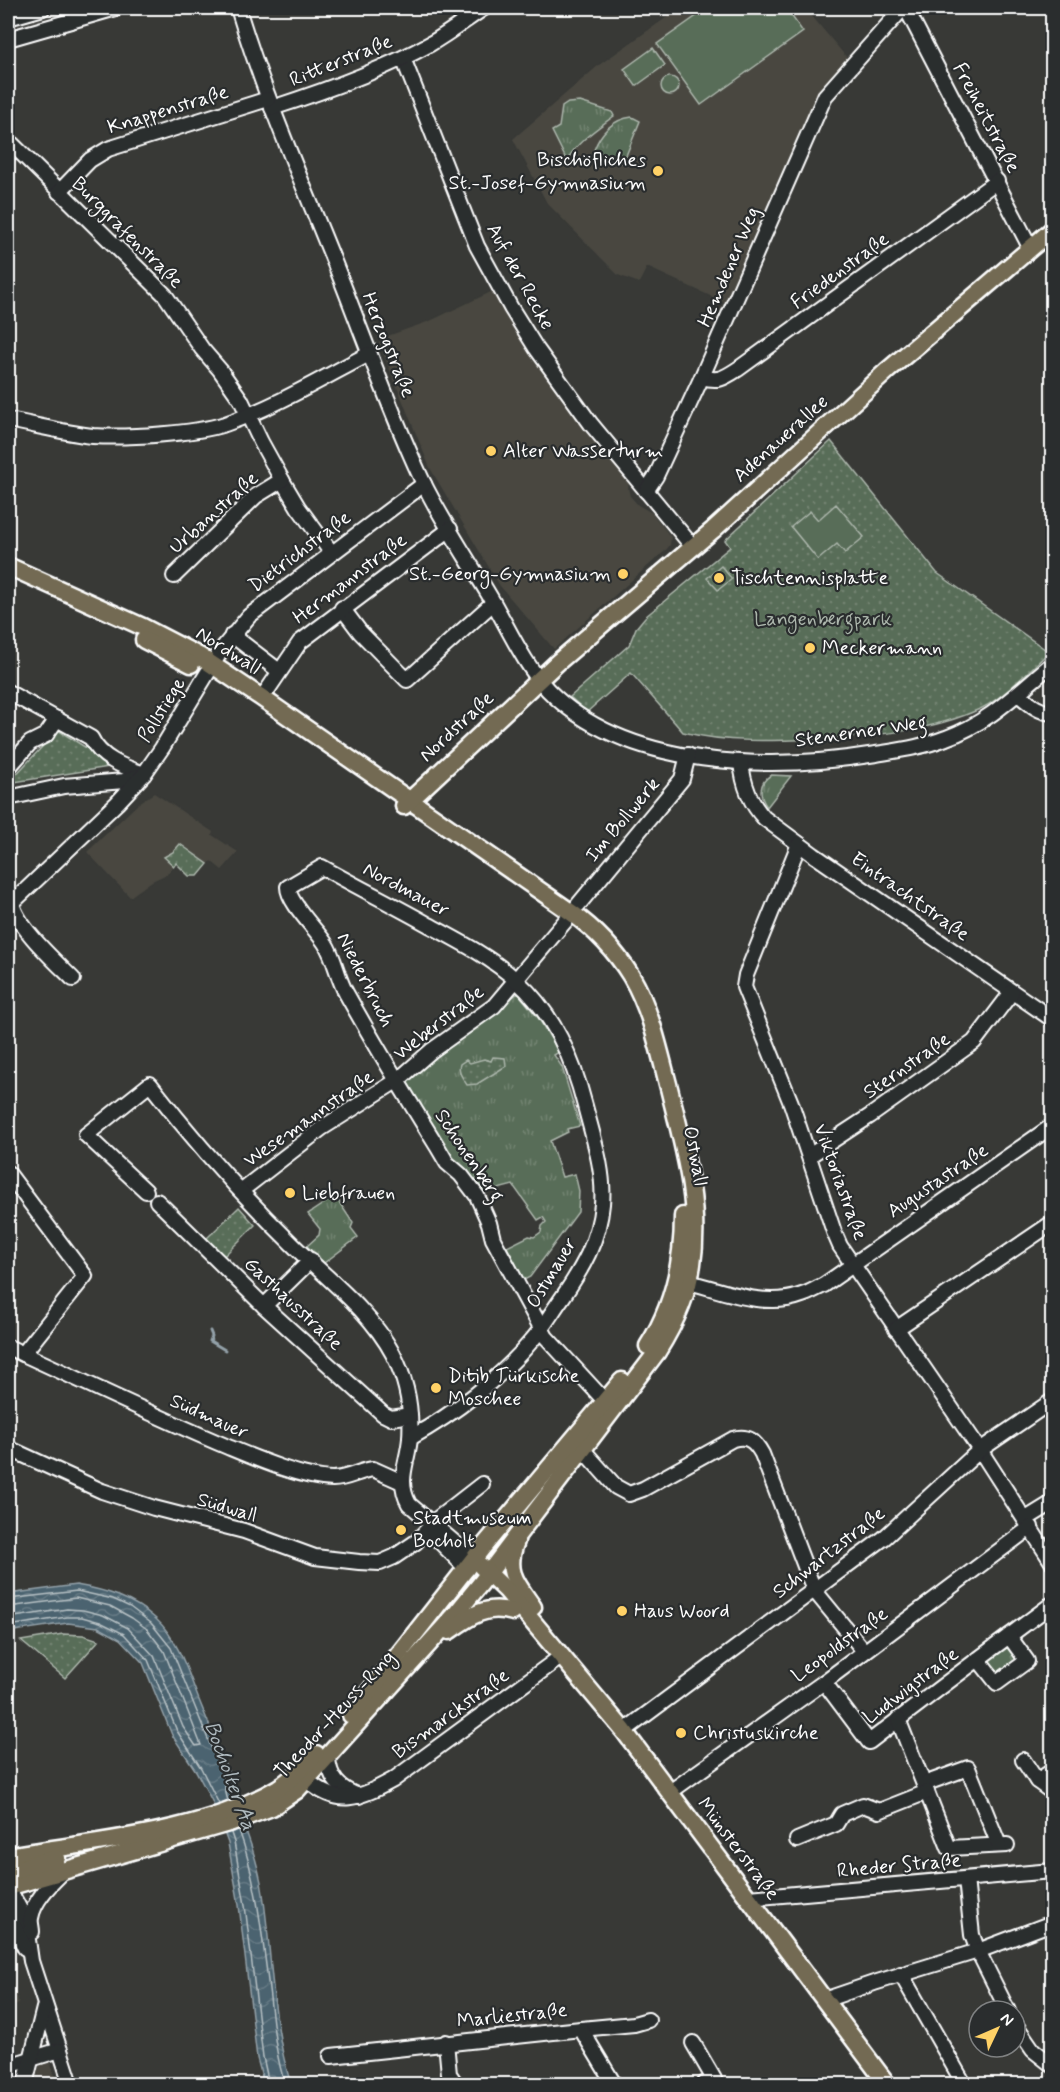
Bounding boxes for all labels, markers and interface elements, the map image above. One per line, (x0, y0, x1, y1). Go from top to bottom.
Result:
street label: Ritterstraße (286, 28, 396, 94)
street label: Freiheitstraße (946, 58, 1026, 178)
street label: Knappenstraße (104, 79, 232, 141)
place label: Bischöfliches St.-Josef-Gymnasium (449, 147, 646, 197)
marker: Bischöfliches St.-Josef-Gymnasium (651, 164, 665, 178)
street label: Burggrafenstraße (64, 171, 189, 296)
street label: Hemdener Weg (691, 203, 767, 331)
street label: Auf der Recke (480, 219, 560, 335)
street label: Friedenstraße (785, 226, 895, 316)
street label: Herzogstraße (355, 288, 421, 402)
street label: Adenauerallee (728, 389, 834, 489)
place label: Alter Wasserturm (503, 438, 663, 465)
marker: Alter Wasserturm (484, 444, 498, 458)
street label: Urbanstraße (163, 465, 265, 560)
street label: Dietrichstraße (243, 505, 357, 599)
street label: Hermannstraße (287, 527, 413, 631)
place label: St.-Georg-Gymnasium (409, 561, 611, 589)
place label: Tischtennisplatte (731, 565, 889, 592)
marker: St.-Georg-Gymnasium (616, 567, 630, 581)
marker: Tischtennisplatte (712, 571, 726, 585)
park label: Langenbergpark (754, 606, 892, 635)
street label: Nordwall (190, 620, 266, 682)
place label: Meckermann (822, 635, 942, 662)
marker: Meckermann (803, 641, 817, 655)
street label: Pollstiege (131, 672, 193, 748)
street label: Nordstraße (414, 685, 500, 769)
street label: Stenerner Weg (793, 709, 929, 757)
street label: Im Bollwerk (580, 772, 666, 868)
street label: Eintrachtstraße (845, 846, 975, 948)
street label: Nordmauer (358, 856, 454, 924)
street label: Niederbruch (330, 928, 400, 1032)
street label: Weberstraße (388, 979, 490, 1067)
street label: Sternstraße (858, 1026, 956, 1106)
street label: Wesemannstraße (238, 1064, 380, 1174)
street label: Schonenberg (426, 1104, 510, 1209)
street label: Viktoriastraße (806, 1120, 874, 1244)
street label: Ostwall (676, 1124, 714, 1188)
street label: Augustastraße (882, 1137, 994, 1225)
place label: Liebfrauen (302, 1180, 395, 1207)
marker: Liebfrauen (283, 1186, 297, 1200)
street label: Ostmauer (520, 1232, 584, 1314)
street label: Gasthausstraße (238, 1251, 349, 1357)
place label: Ditib Türkische Moschee (448, 1363, 579, 1413)
marker: Ditib Türkische Moschee (429, 1381, 443, 1395)
street label: Südmauer (165, 1388, 253, 1446)
street label: Südwall (194, 1487, 260, 1529)
street label: Schwartzstraße (767, 1500, 891, 1605)
place label: Stadtmuseum Bocholt (413, 1505, 532, 1555)
marker: Stadtmuseum Bocholt (394, 1523, 408, 1537)
place label: Haus Woord (634, 1598, 730, 1625)
street label: Leopoldstraße (786, 1601, 894, 1689)
marker: Haus Woord (615, 1604, 629, 1618)
street label: Ludwigstraße (858, 1641, 964, 1731)
street label: Theodor-Heuss-Ring (268, 1645, 402, 1786)
street label: Bismarckstraße (387, 1662, 515, 1766)
water label: Bocholter Aa (197, 1718, 263, 1835)
place label: Christuskirche (693, 1720, 819, 1747)
marker: Christuskirche (674, 1726, 688, 1740)
street label: Münsterstraße (690, 1792, 786, 1906)
street label: Rheder Straße (836, 1847, 962, 1885)
street label: Marliestraße (455, 1997, 569, 2035)
north arrow (967, 1999, 1027, 2059)
text: N (995, 2008, 1018, 2031)

